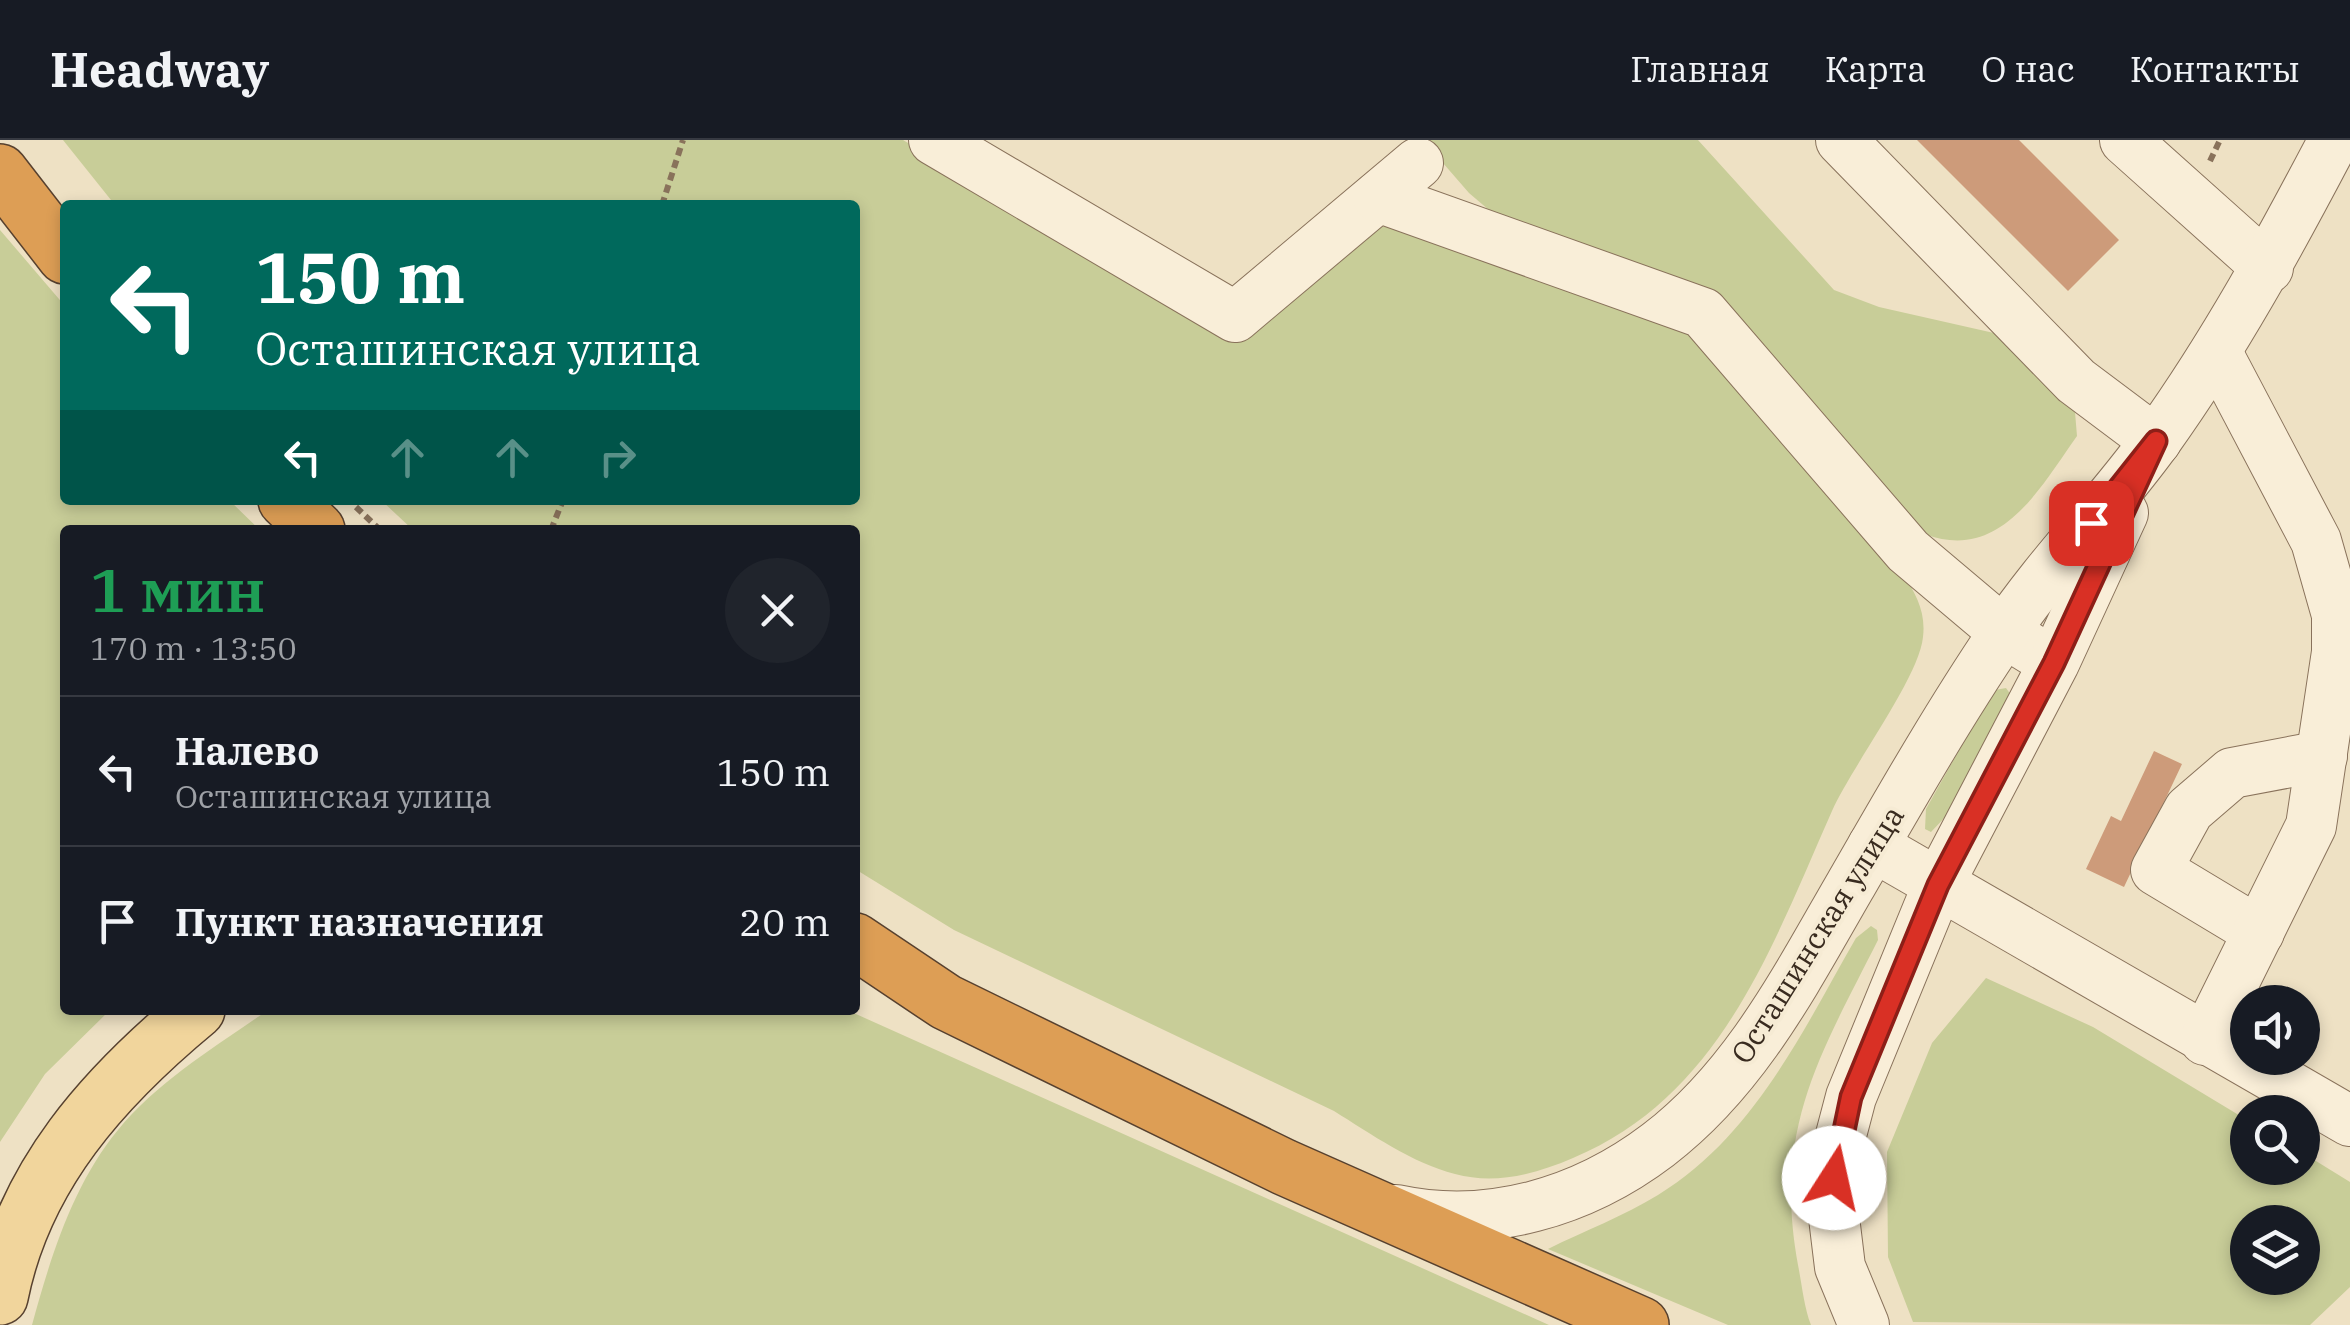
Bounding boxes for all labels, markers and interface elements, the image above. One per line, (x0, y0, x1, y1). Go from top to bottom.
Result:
text: Headway (50, 38, 269, 100)
text: Главная (1630, 46, 1770, 92)
text: Карта (1825, 46, 1926, 92)
text: О нас (1981, 46, 2075, 92)
text: Контакты (2130, 46, 2300, 92)
text: 150 m (255, 231, 465, 322)
icon: left (90, 240, 220, 370)
text: Осташинская улица (255, 319, 701, 377)
icon: left (275, 430, 330, 485)
icon: ahead (380, 430, 435, 485)
icon: ahead (485, 430, 540, 485)
icon: right (590, 430, 645, 485)
pin (2049, 481, 2134, 566)
icon: arrive (2064, 496, 2119, 551)
text: 1 мин (90, 550, 266, 629)
button: close (725, 558, 830, 663)
text: 170 m · 13:50 (90, 627, 297, 669)
text: Налево (175, 726, 319, 775)
icon: left (90, 744, 145, 799)
text: 150 m (717, 747, 830, 796)
text: Осташинская улица (175, 775, 492, 817)
street label: Осташинская улица (1721, 798, 1912, 1071)
icon: arrive (90, 894, 145, 949)
text: Пункт назначения (175, 897, 544, 946)
text: 20 m (739, 897, 830, 946)
map controls (2230, 985, 2320, 1295)
button: sound (2230, 985, 2320, 1075)
button: search (2230, 1095, 2320, 1185)
position arrow (1782, 1126, 1886, 1230)
button: layers (2230, 1205, 2320, 1295)

